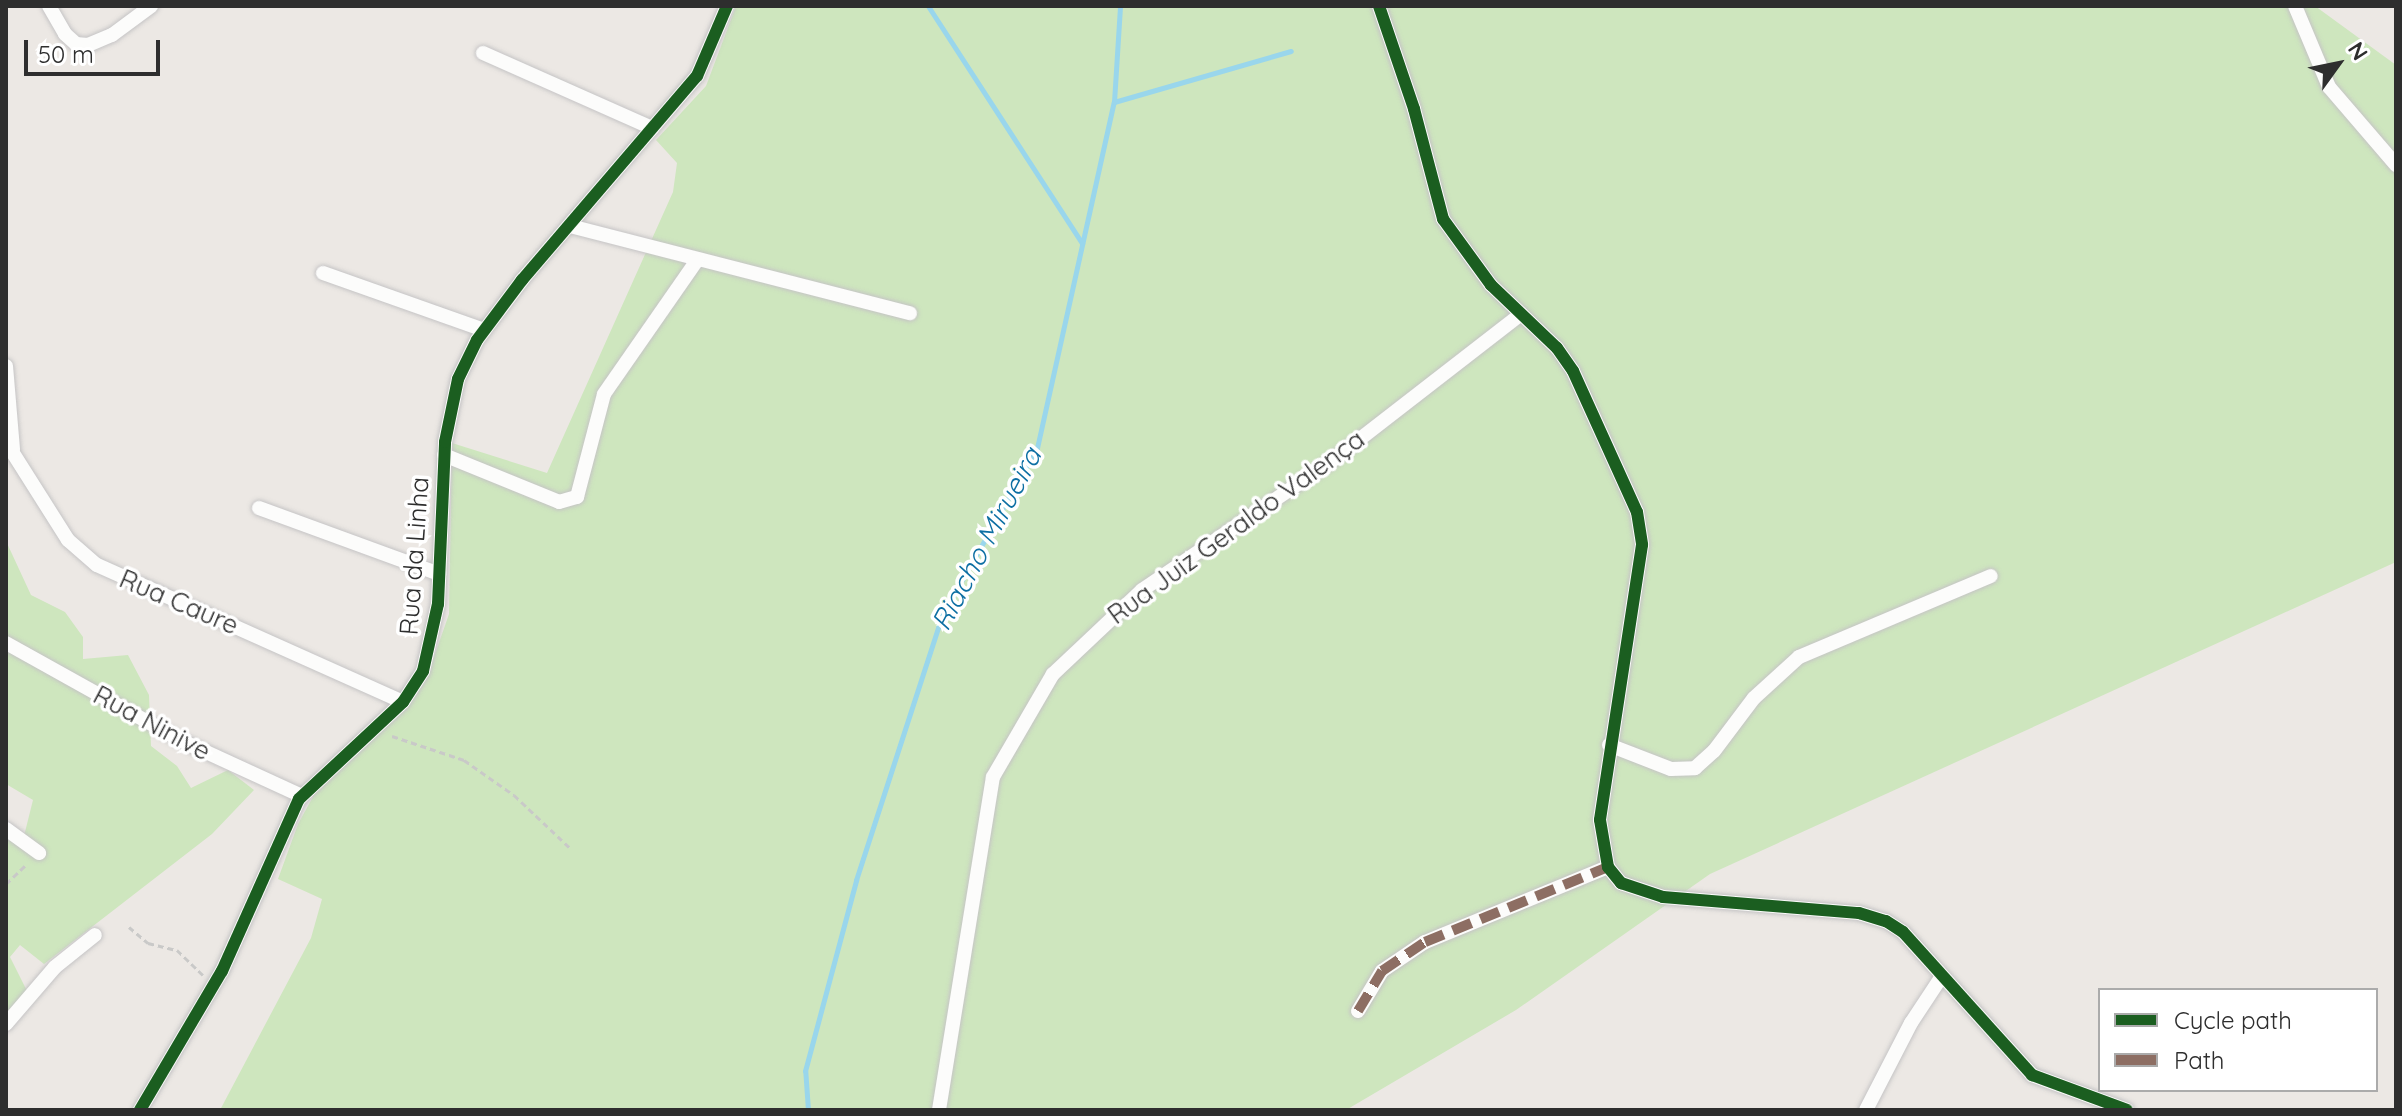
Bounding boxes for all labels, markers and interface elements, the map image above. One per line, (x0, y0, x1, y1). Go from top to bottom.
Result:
scale bar (28, 24, 164, 74)
north arrow (2298, 24, 2378, 104)
text: N (2342, 37, 2374, 65)
text: 50 m (38, 39, 94, 69)
street label: Rua Juiz Geraldo Valença (1102, 423, 1370, 631)
water label: Riacho Mirueira (924, 442, 1048, 636)
street label: Rua da Linha (393, 476, 435, 636)
street label: Rua Caure (115, 563, 243, 641)
street label: Rua Ninive (88, 679, 216, 767)
legend (2098, 988, 2378, 1092)
text: Cycle path (2174, 1005, 2292, 1035)
text: Path (2174, 1045, 2225, 1075)

